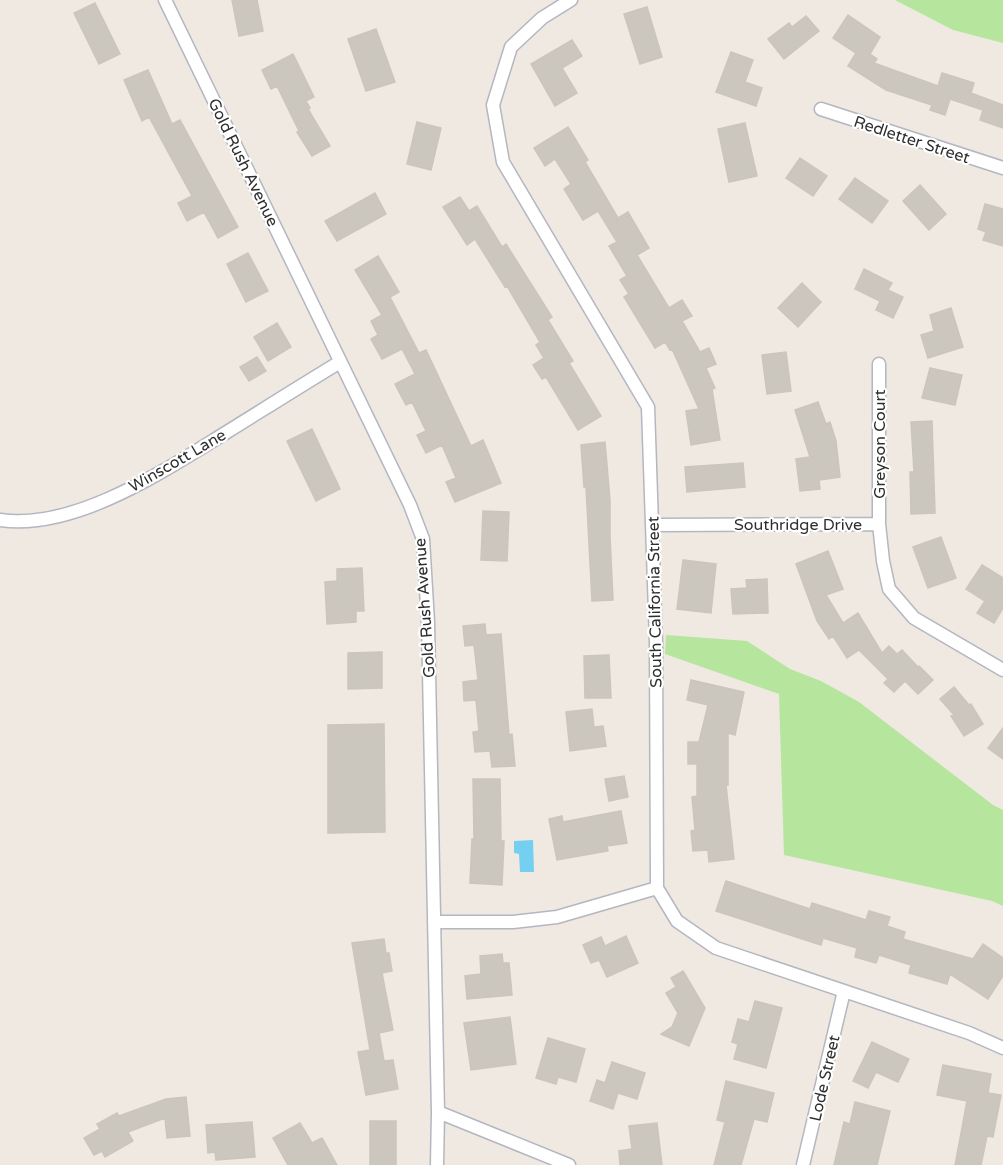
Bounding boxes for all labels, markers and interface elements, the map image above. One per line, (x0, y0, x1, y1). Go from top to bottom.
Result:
street label: Gold Rush Avenue (203, 95, 283, 230)
street label: Redletter Street (851, 112, 972, 168)
street label: Greyson Court (870, 389, 890, 499)
street label: Winscott Lane (125, 425, 230, 497)
street label: Southridge Drive (734, 515, 862, 535)
street label: South California Street (644, 516, 666, 688)
street label: Gold Rush Avenue (410, 537, 440, 678)
street label: Lode Street (805, 1033, 845, 1123)

